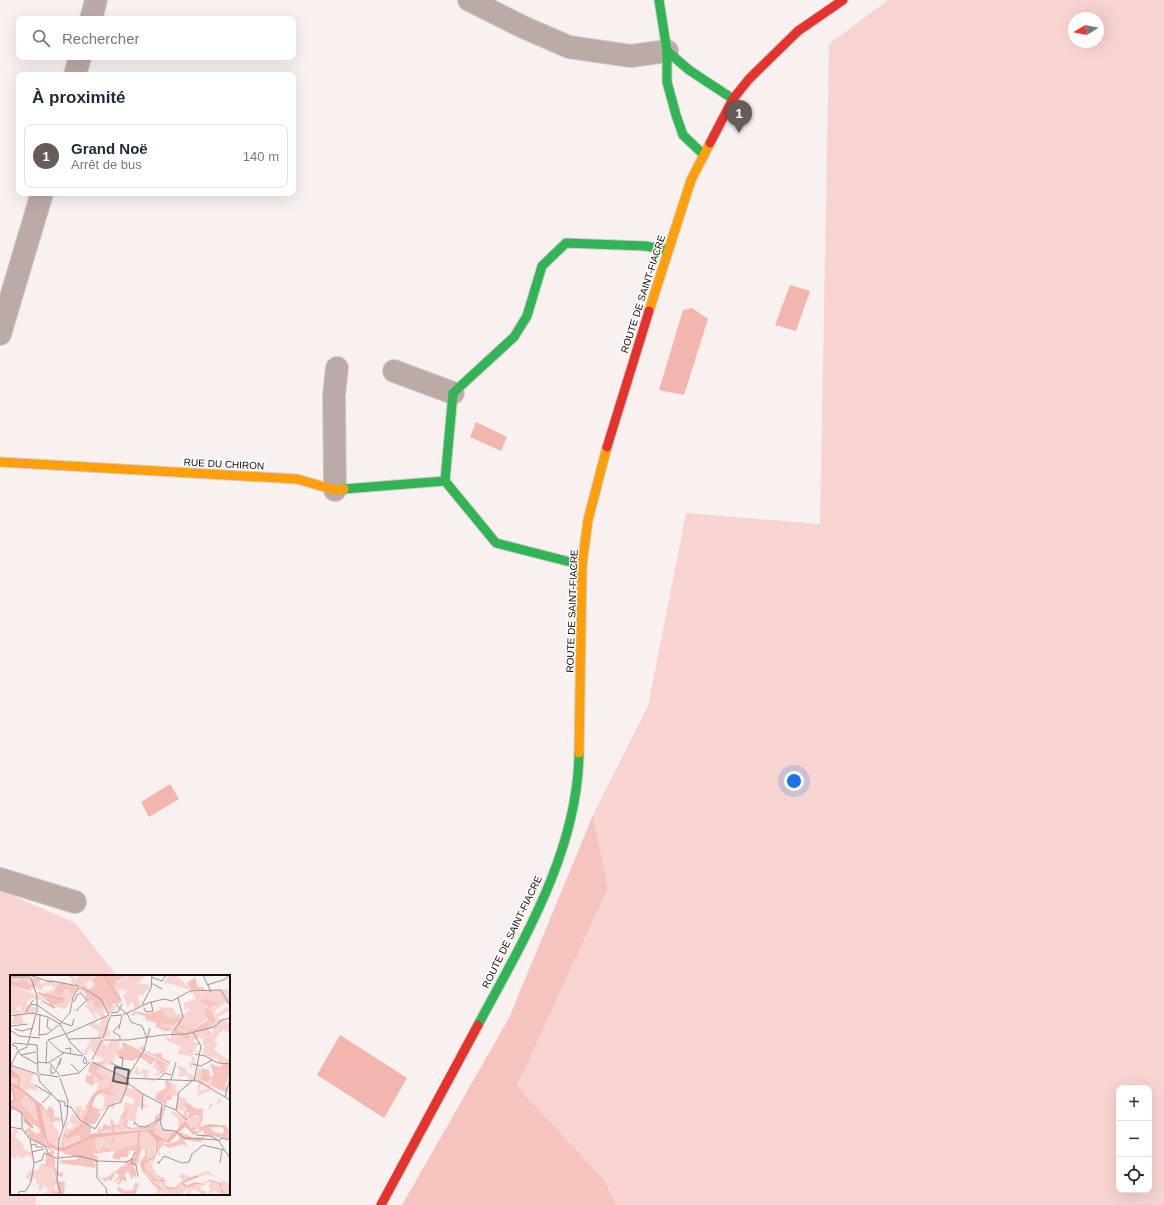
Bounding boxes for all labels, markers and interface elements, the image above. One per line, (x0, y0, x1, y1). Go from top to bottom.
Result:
north arrow (1068, 12, 1104, 48)
search box (16, 16, 296, 60)
icon: search (30, 27, 52, 49)
text: Rechercher (62, 30, 140, 47)
text: À proximité (32, 88, 126, 107)
pin: 1 (726, 100, 752, 133)
text: Grand Noë (71, 140, 148, 157)
text: 1 (42, 149, 50, 164)
text: 140 m (243, 149, 279, 164)
text: Arrêt de bus (71, 157, 142, 172)
street label: ROUTE DE SAINT-FIACRE (619, 233, 667, 354)
street label: RUE DU CHIRON (183, 456, 265, 472)
street label: ROUTE DE SAINT-FIACRE (564, 549, 580, 673)
your location (784, 771, 804, 791)
street label: ROUTE DE SAINT-FIACRE (480, 874, 544, 990)
inset map (10, 975, 230, 1195)
map controls (1116, 1085, 1152, 1193)
button: + (1116, 1085, 1152, 1121)
button: − (1116, 1121, 1152, 1157)
button: locate (1116, 1157, 1152, 1193)

